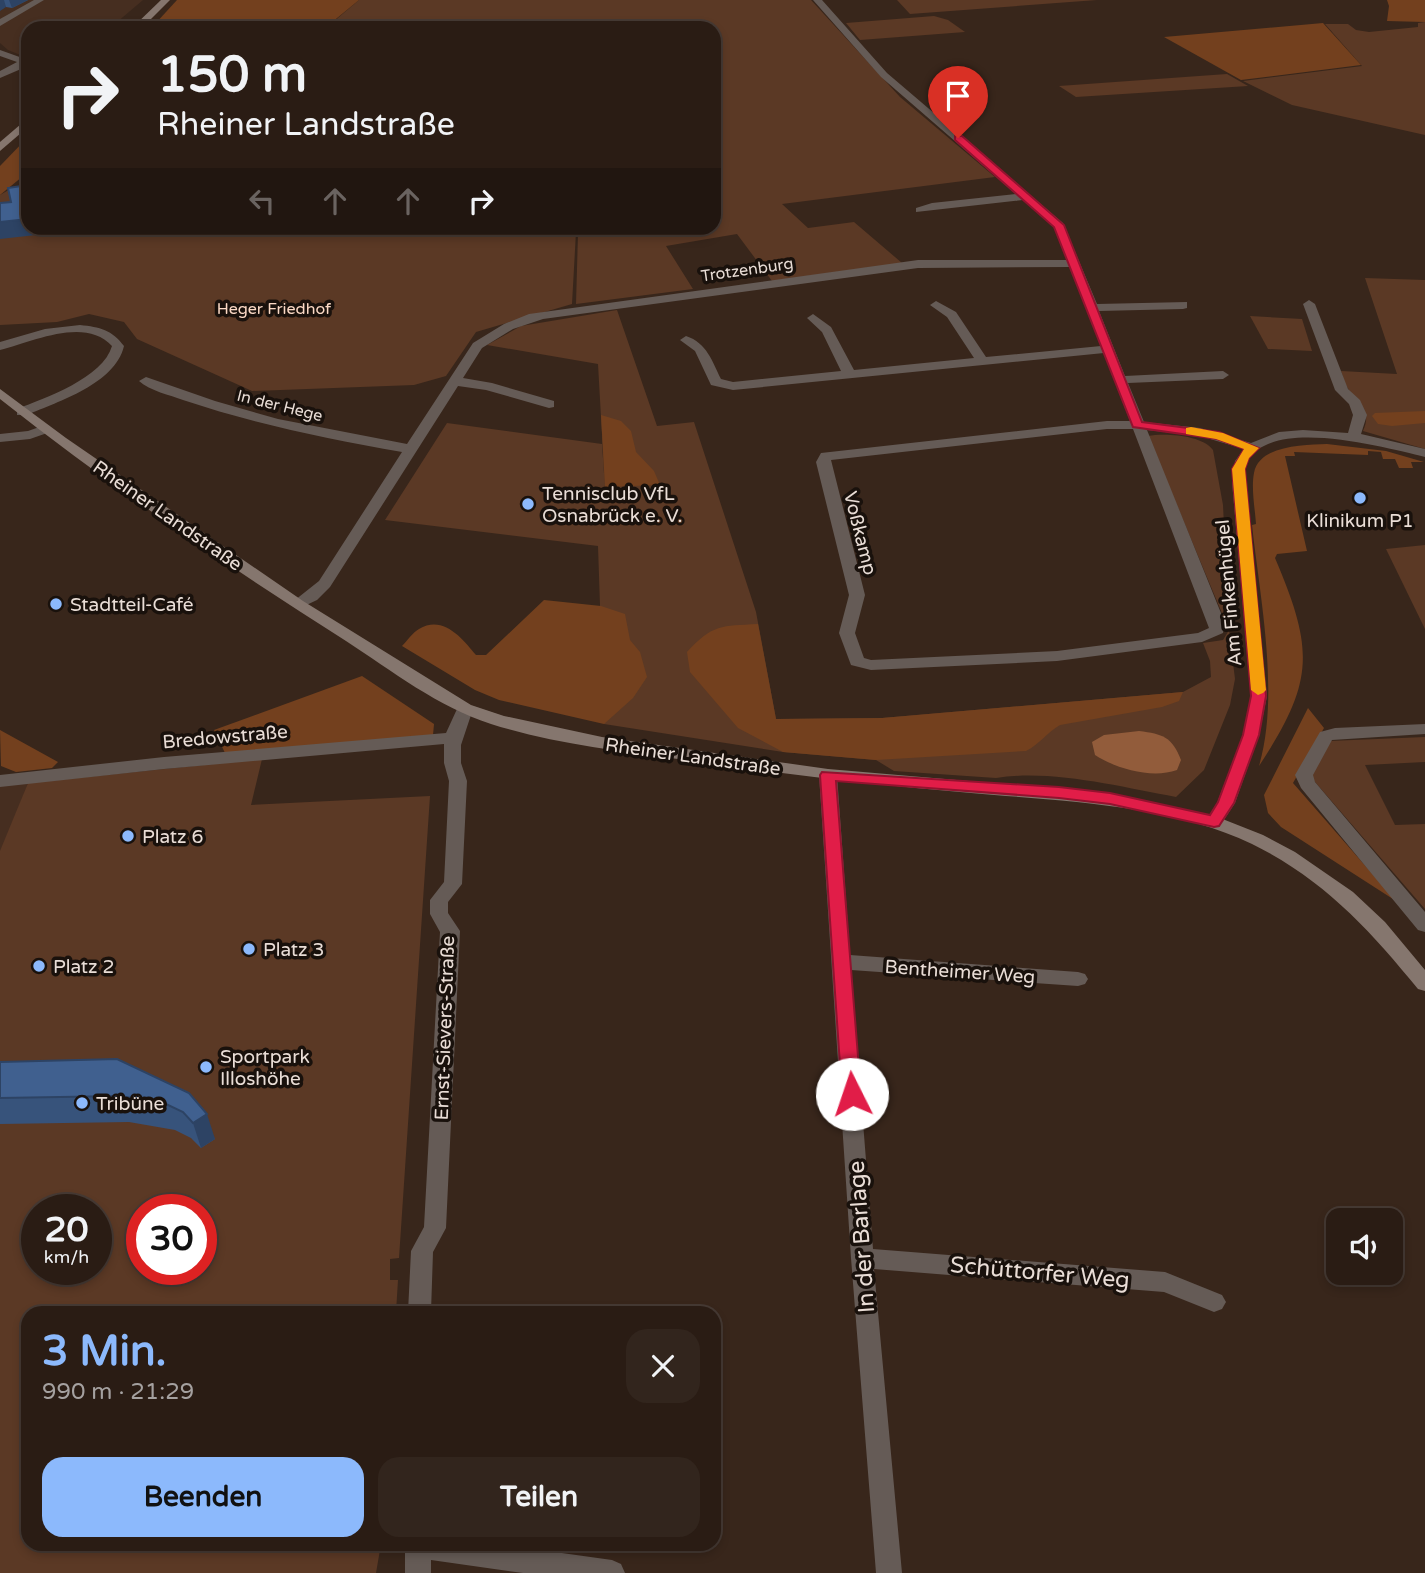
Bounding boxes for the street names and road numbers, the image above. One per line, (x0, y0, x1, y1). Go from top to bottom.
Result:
street label: Trotzenburg (700, 254, 795, 286)
street label: In der Hege (235, 386, 325, 426)
street label: Rheiner Landstraße (89, 456, 246, 576)
street label: Voßkamp (839, 489, 881, 577)
street label: Am Finkenhügel (1212, 519, 1246, 667)
street label: Bredowstraße (161, 721, 289, 753)
street label: Rheiner Landstraße (604, 734, 782, 780)
street label: Ernst-Sievers-Straße (431, 935, 459, 1121)
street label: Bentheimer Weg (884, 956, 1036, 988)
street label: In der Barlage (843, 1160, 881, 1314)
street label: Schüttorfer Weg (949, 1251, 1131, 1295)

